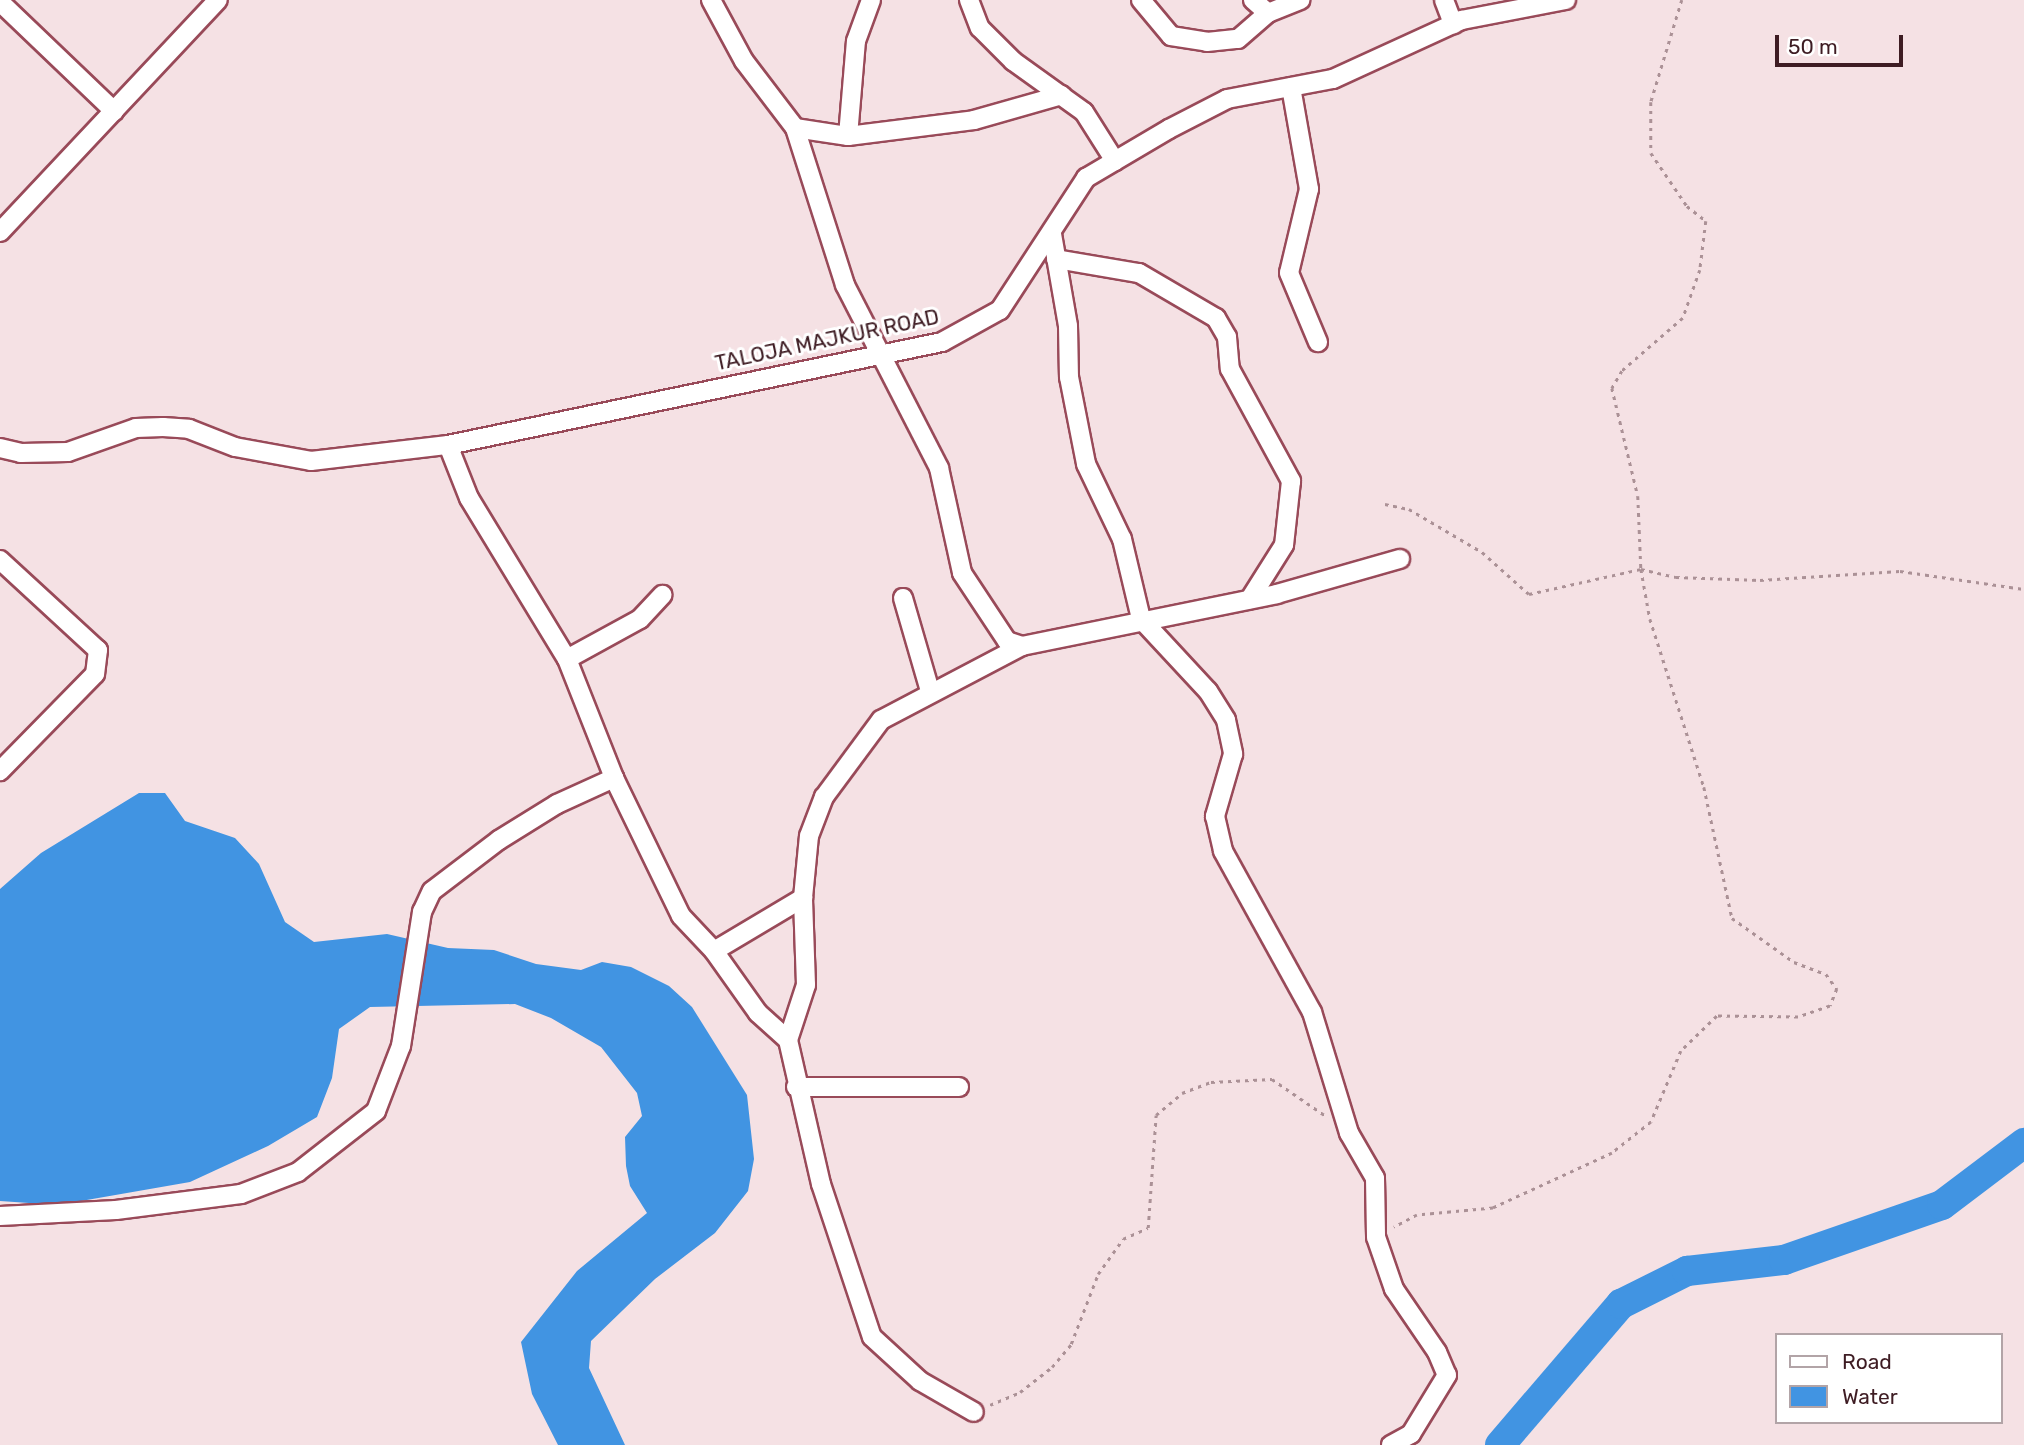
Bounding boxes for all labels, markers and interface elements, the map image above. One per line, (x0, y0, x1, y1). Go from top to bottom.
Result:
scale bar (1779, 21, 1907, 65)
text: 50 m (1788, 34, 1838, 59)
street label: TALOJA MAJKUR ROAD (712, 304, 942, 376)
legend (1776, 1333, 2003, 1424)
text: Road (1842, 1349, 1892, 1374)
text: Water (1842, 1384, 1898, 1409)

